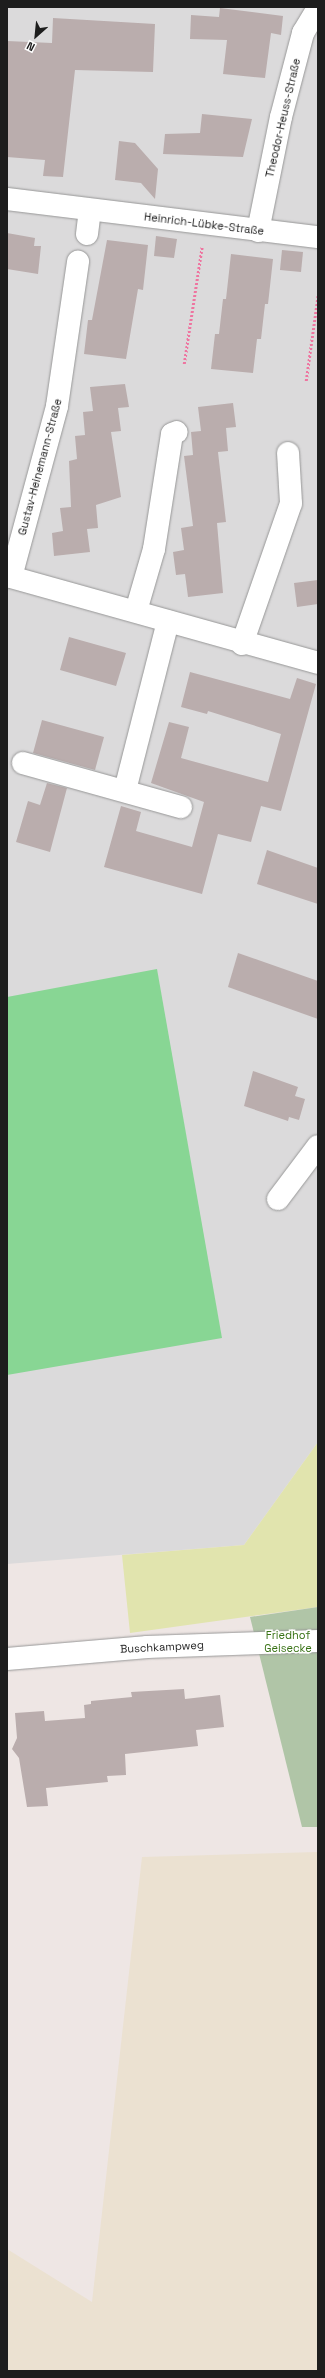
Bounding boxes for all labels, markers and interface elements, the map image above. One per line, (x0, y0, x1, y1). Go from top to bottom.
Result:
north arrow (16, 16, 56, 56)
text: N (24, 39, 37, 55)
street label: Theodor-Heuss-Straße (263, 57, 303, 179)
street label: Heinrich-Lübke-Straße (143, 210, 265, 238)
street label: Gustav-Heinemann-Straße (15, 397, 65, 537)
park label: Friedhof Geisecke (264, 1629, 312, 1655)
street label: Buschkampweg (120, 1638, 204, 1656)

